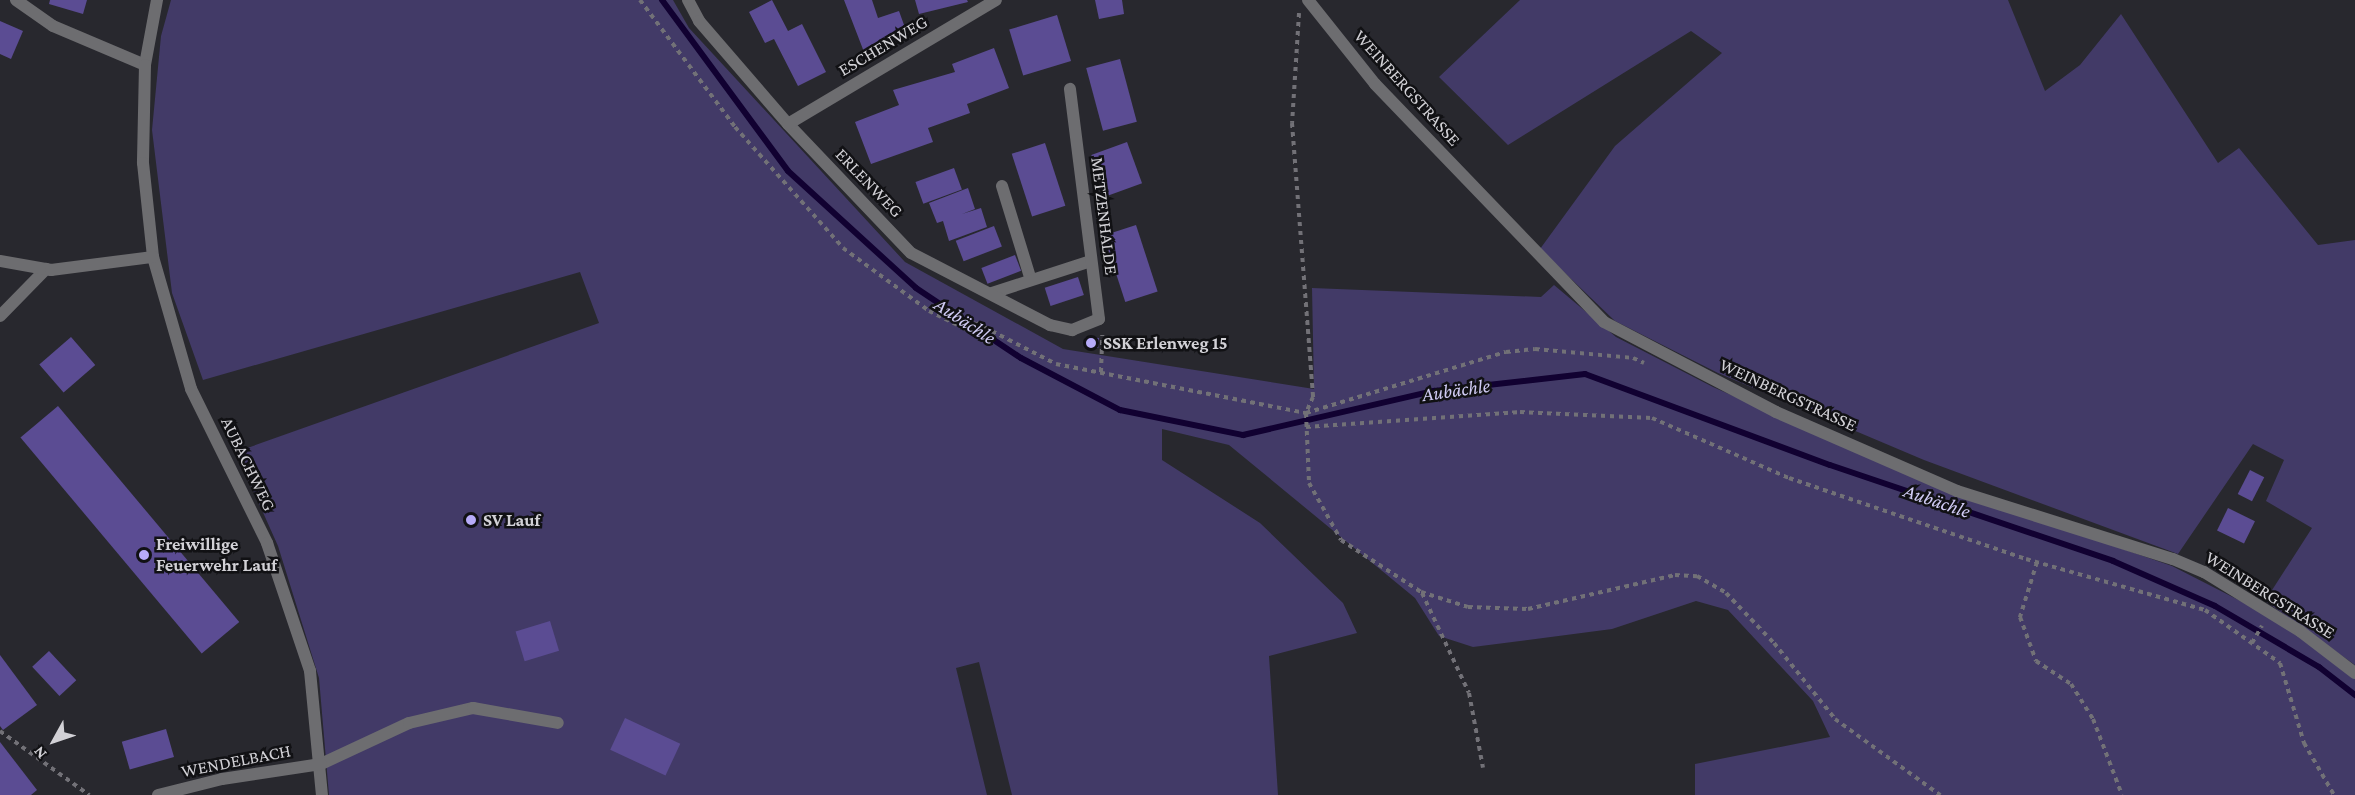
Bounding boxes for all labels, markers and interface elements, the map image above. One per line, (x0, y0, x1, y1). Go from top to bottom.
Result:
street label: ESCHENWEG (835, 11, 931, 81)
street label: WEINBERGSTRASSE (1349, 26, 1465, 150)
street label: ERLENWEG (831, 144, 907, 222)
street label: METZENHALDE (1086, 156, 1122, 276)
water label: Aubächle (930, 292, 1000, 350)
place label: SSK Erlenweg 15 (1103, 332, 1228, 354)
marker: SSK Erlenweg 15 (1084, 336, 1098, 350)
street label: WEINBERGSTRASSE (1716, 354, 1860, 436)
water label: Aubächle (1420, 373, 1492, 407)
street label: AUBACHWEG (216, 414, 280, 514)
water label: Aubächle (1901, 478, 1973, 524)
place label: SV Lauf (483, 509, 540, 531)
marker: SV Lauf (464, 513, 478, 527)
place label: Freiwillige Feuerwehr Lauf (156, 534, 277, 576)
street label: WEINBERGSTRASSE (2201, 546, 2339, 644)
marker: Freiwillige Feuerwehr Lauf (137, 548, 151, 562)
north arrow (24, 711, 84, 771)
street label: WENDELBACH (179, 740, 293, 782)
text: N (30, 743, 50, 763)

